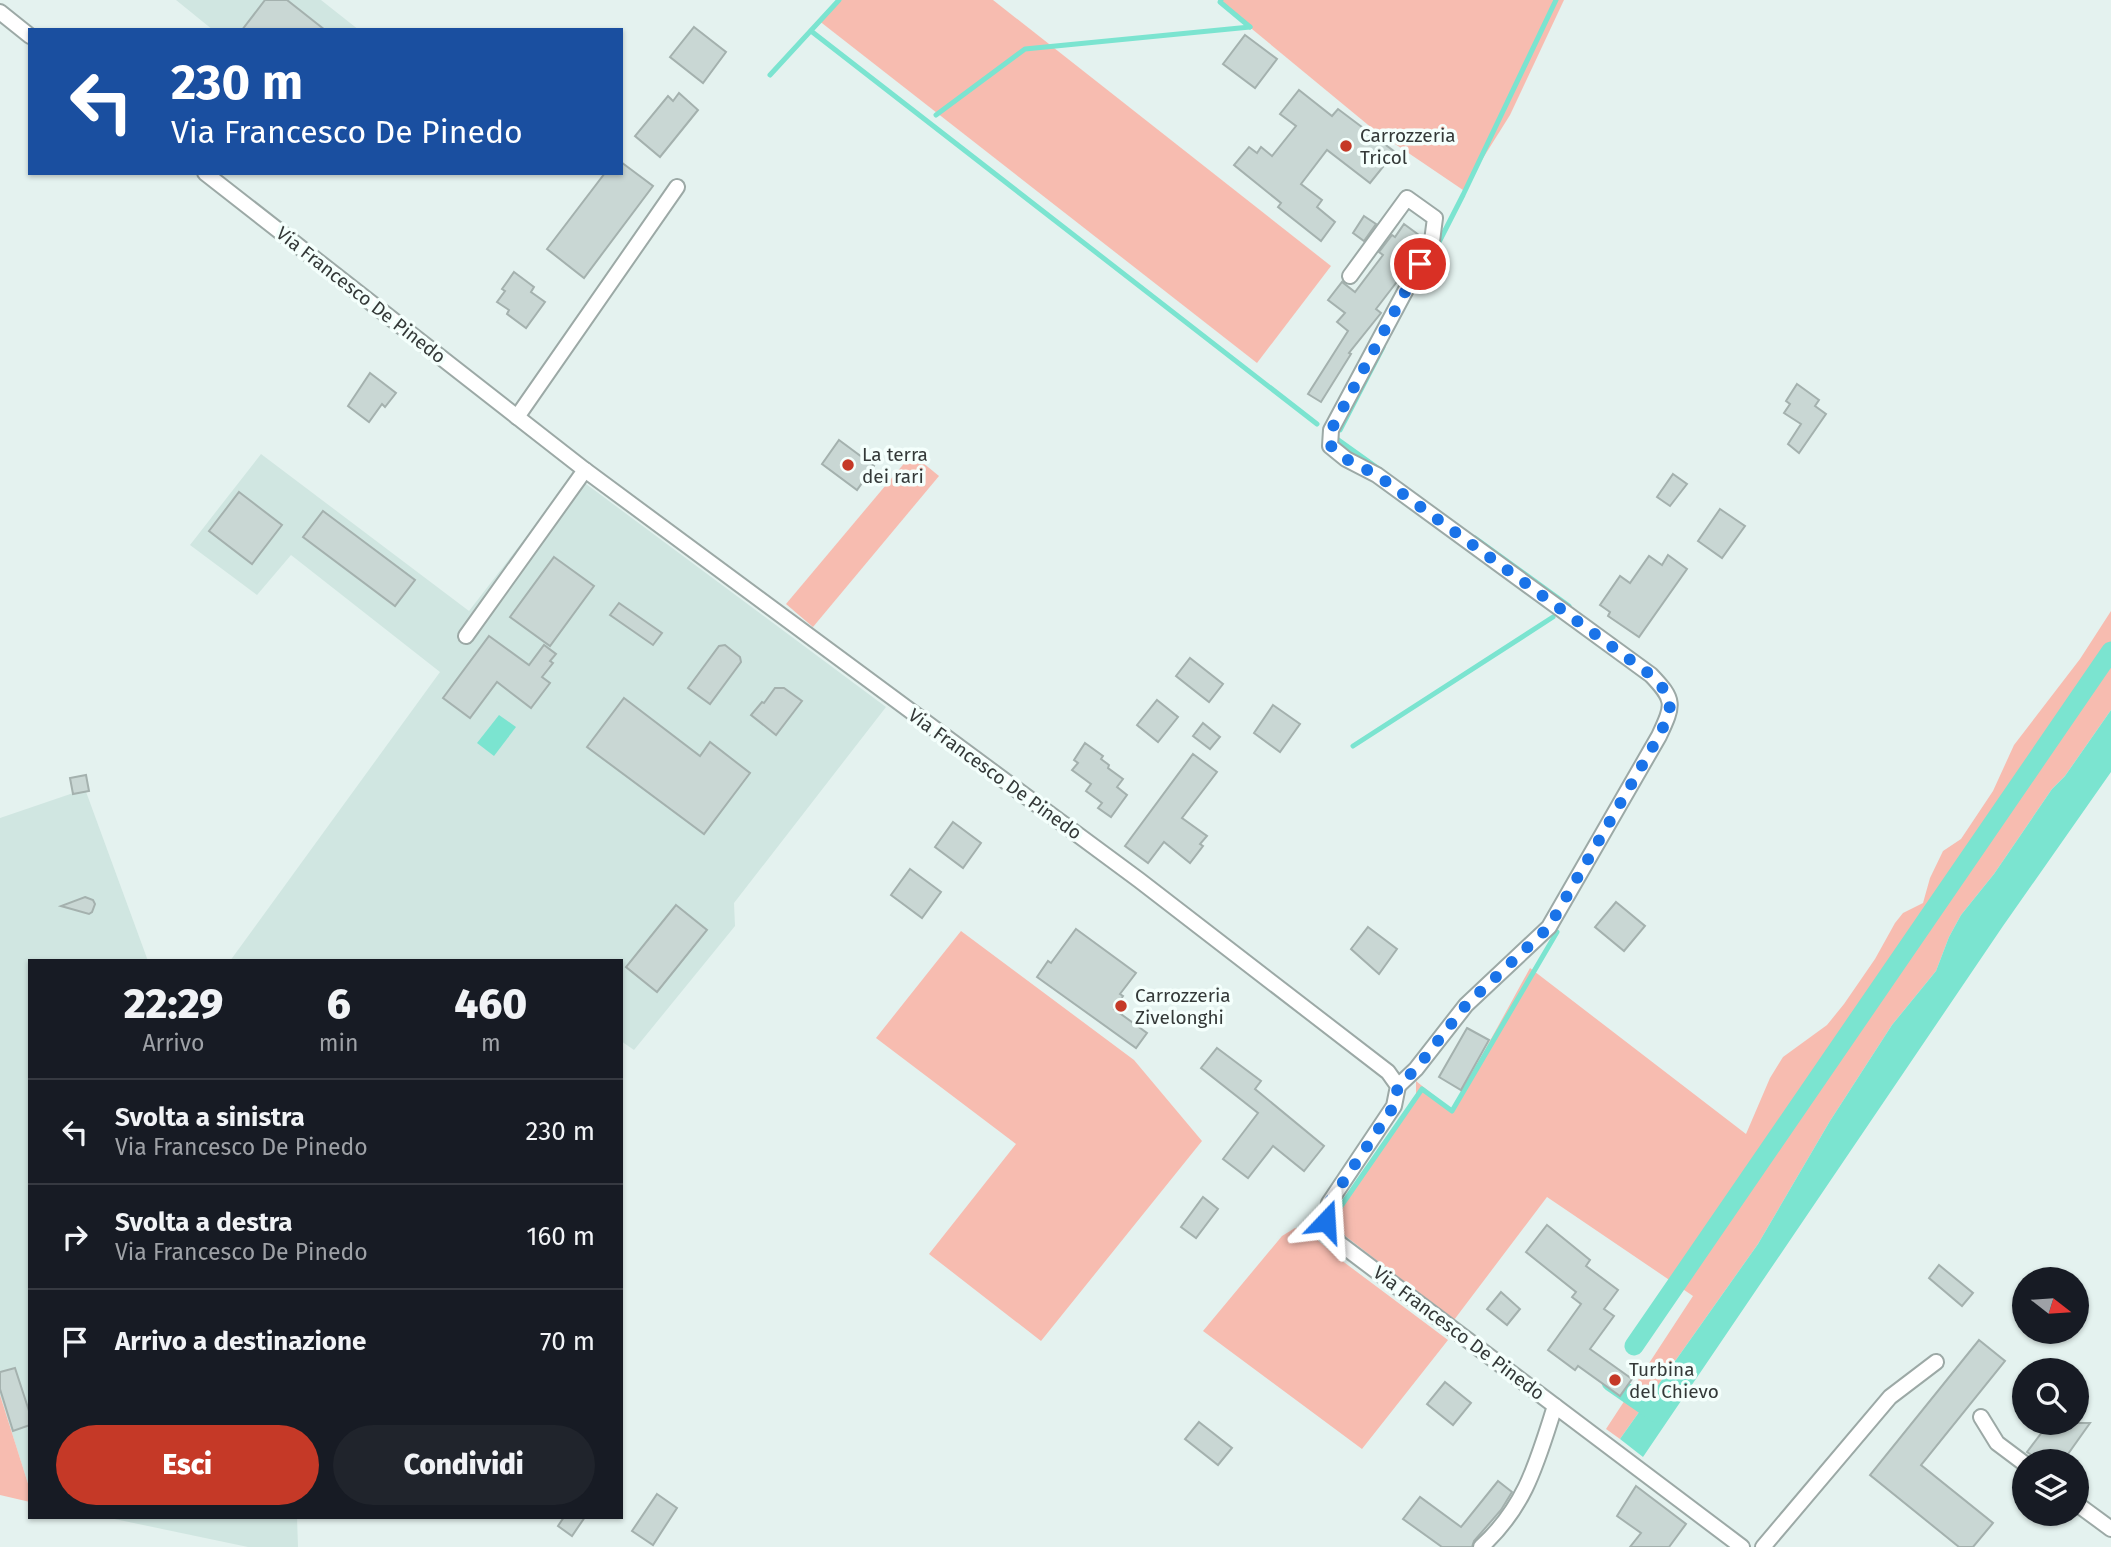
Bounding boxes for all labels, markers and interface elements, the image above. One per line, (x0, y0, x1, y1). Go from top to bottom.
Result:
text: 230 m (171, 53, 303, 112)
icon: left (56, 56, 147, 147)
text: Via Francesco De Pinedo (171, 113, 523, 151)
place label: Carrozzeria Tricol (1360, 124, 1456, 169)
marker: Carrozzeria Tricol (1338, 138, 1354, 154)
street label: Via Francesco De Pinedo (272, 222, 450, 368)
pin (1390, 234, 1450, 294)
icon: arrive (1401, 245, 1439, 283)
place label: La terra dei rari (862, 443, 928, 488)
marker: La terra dei rari (840, 457, 856, 473)
street label: Via Francesco De Pinedo (904, 703, 1086, 845)
text: 22:29 (124, 979, 223, 1029)
text: 6 (327, 979, 351, 1029)
text: 460 (454, 979, 527, 1029)
place label: Carrozzeria Zivelonghi (1135, 984, 1231, 1029)
marker: Carrozzeria Zivelonghi (1113, 998, 1129, 1014)
text: Arrivo (142, 1029, 204, 1057)
text: min (319, 1029, 359, 1057)
text: m (481, 1029, 501, 1057)
text: Svolta a sinistra (115, 1102, 305, 1133)
icon: left (56, 1113, 94, 1151)
text: 230 m (526, 1116, 595, 1147)
text: Via Francesco De Pinedo (115, 1133, 368, 1161)
position arrow (1289, 1184, 1363, 1258)
text: Svolta a destra (115, 1207, 293, 1238)
icon: right (56, 1218, 94, 1256)
text: 160 m (526, 1221, 595, 1252)
text: Via Francesco De Pinedo (115, 1238, 368, 1266)
street label: Via Francesco De Pinedo (1369, 1261, 1549, 1405)
north arrow (2012, 1267, 2090, 1344)
map controls (2012, 1267, 2089, 1526)
icon: arrive (56, 1323, 94, 1361)
text: Arrivo a destinazione (115, 1326, 366, 1357)
text: 70 m (540, 1326, 595, 1357)
place label: Turbina del Chievo (1629, 1358, 1719, 1403)
button: search (2012, 1358, 2089, 1435)
marker: Turbina del Chievo (1607, 1372, 1623, 1388)
button: Esci (56, 1425, 319, 1505)
button: Condividi (333, 1425, 595, 1505)
button: layers (2012, 1449, 2089, 1526)

